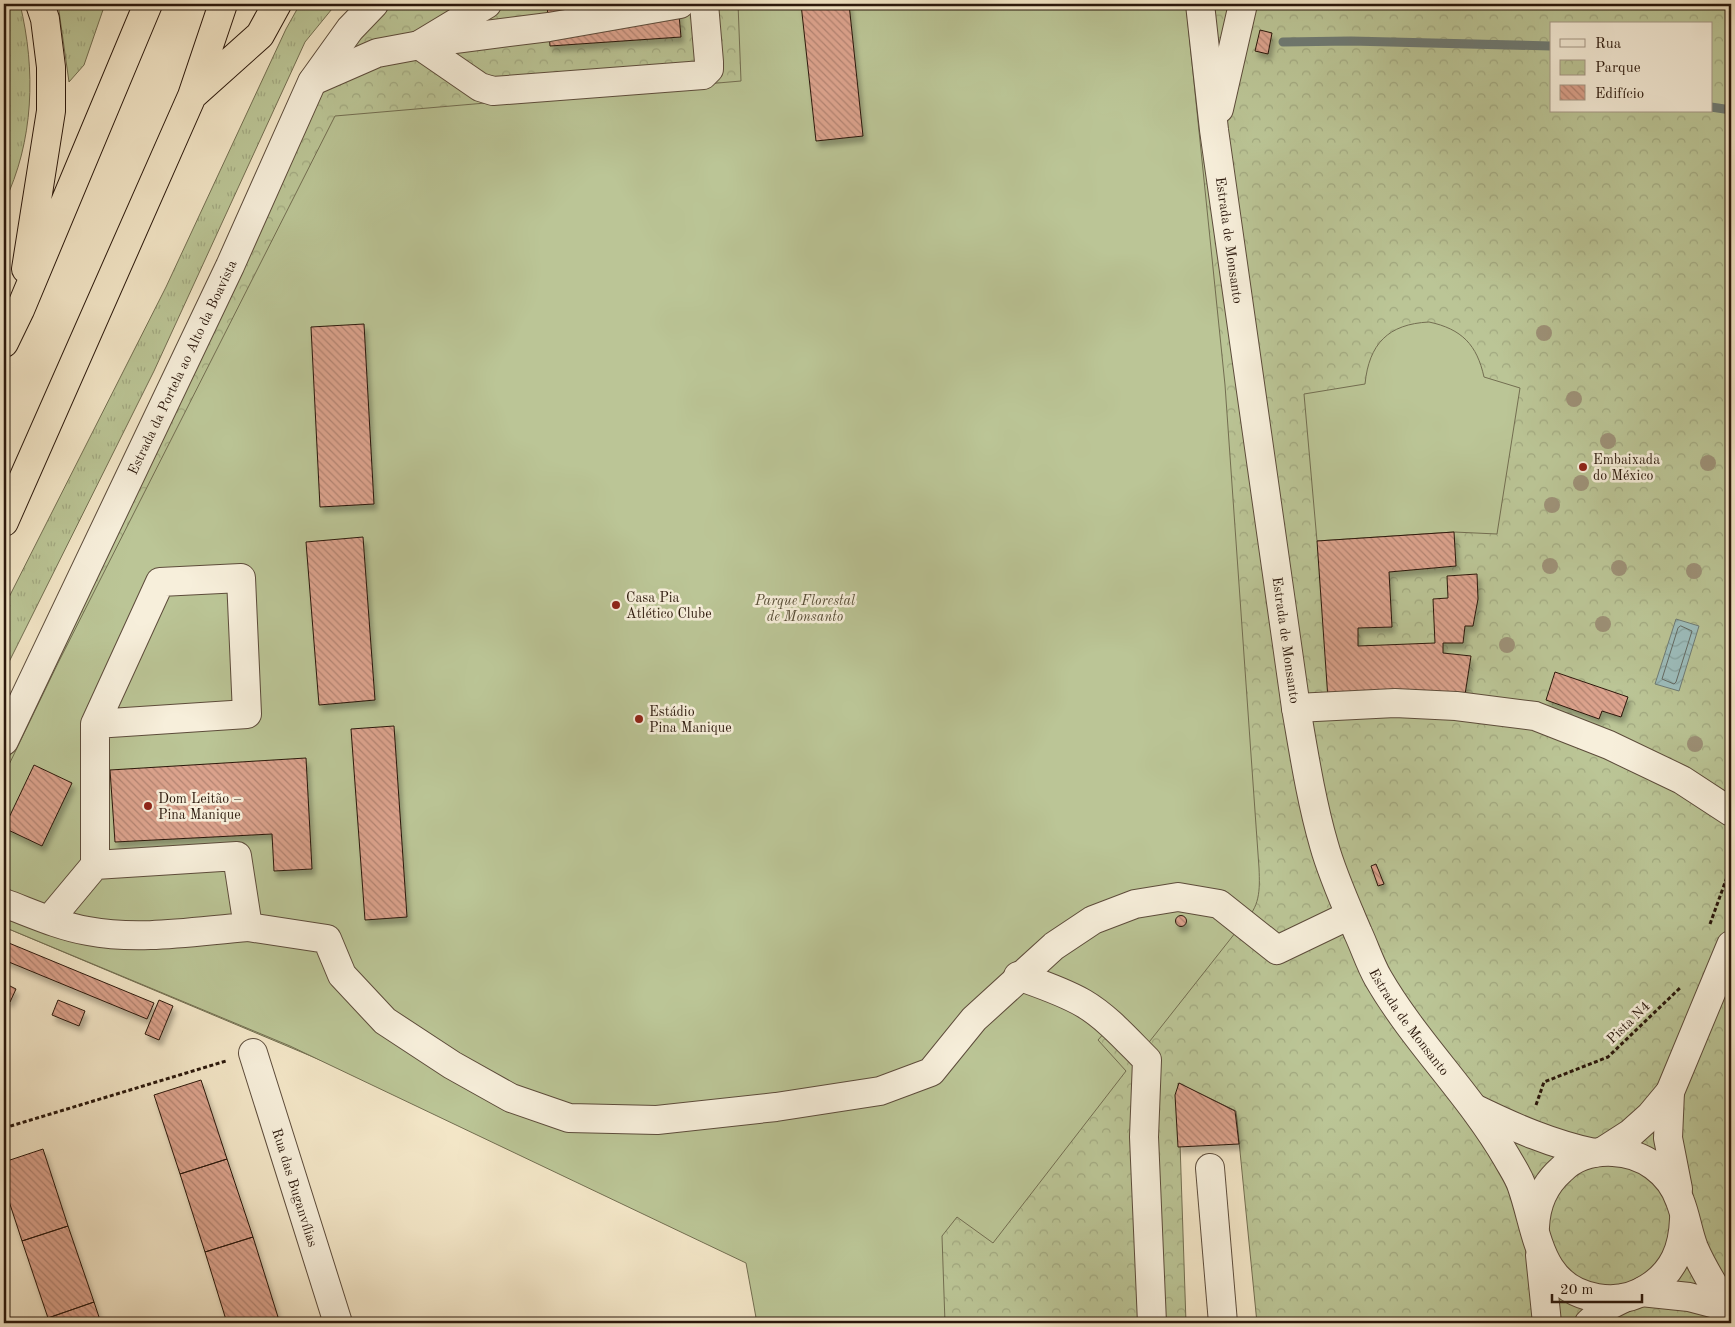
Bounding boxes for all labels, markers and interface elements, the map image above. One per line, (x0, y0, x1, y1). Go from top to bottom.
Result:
legend (1550, 22, 1712, 112)
text: Rua (1595, 37, 1622, 52)
text: Parque (1595, 61, 1641, 76)
text: Edifício (1595, 87, 1644, 102)
street label: Estrada de Monsanto (1213, 176, 1245, 305)
street label: Estrada da Portela ao Alto da Boavista (126, 258, 240, 477)
place label: Embaixada do México (1593, 453, 1660, 483)
marker: Embaixada do México (1577, 461, 1589, 473)
street label: Estrada de Monsanto (1269, 576, 1301, 705)
place label: Casa Pia Atlético Clube (626, 591, 712, 621)
park label: Parque Florestal de Monsanto (754, 594, 855, 624)
marker: Casa Pia Atlético Clube (610, 599, 622, 611)
place label: Estádio Pina Manique (649, 705, 732, 735)
marker: Estádio Pina Manique (633, 713, 645, 725)
place label: Dom Leitão – Pina Manique (158, 792, 242, 822)
marker: Dom Leitão – Pina Manique (142, 800, 154, 812)
street label: Estrada de Monsanto (1366, 966, 1452, 1078)
street label: Pista N4 (1604, 999, 1653, 1047)
street label: Rua das Buganvílias (269, 1127, 320, 1249)
scale bar (1552, 1272, 1642, 1304)
text: 20 m (1560, 1283, 1594, 1298)

